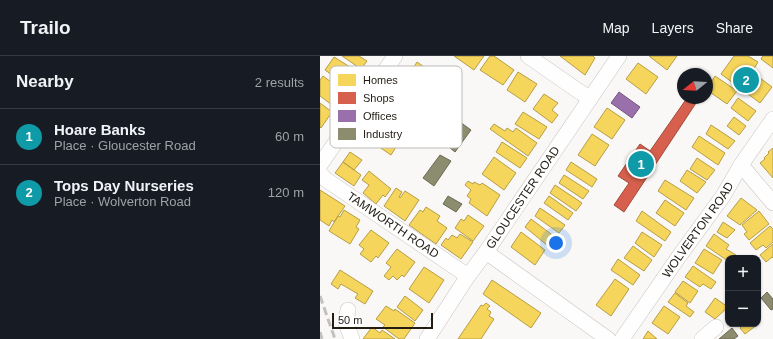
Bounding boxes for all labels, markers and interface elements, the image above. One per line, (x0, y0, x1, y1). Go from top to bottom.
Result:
text: Trailo (20, 17, 71, 38)
text: Map (602, 20, 630, 36)
text: Layers (652, 20, 694, 36)
text: Share (716, 20, 753, 36)
pin: 2 (733, 65, 759, 95)
legend (330, 66, 462, 148)
north arrow (677, 68, 713, 104)
text: Nearby (16, 72, 74, 91)
text: Homes (363, 74, 398, 86)
text: 2 results (255, 75, 304, 90)
text: Shops (363, 92, 395, 104)
text: Offices (363, 110, 398, 122)
text: Hoare Banks (54, 121, 146, 138)
text: Industry (363, 128, 403, 140)
text: 1 (25, 129, 33, 144)
text: 60 m (275, 129, 304, 144)
text: Place · Gloucester Road (54, 138, 196, 153)
street label: GLOUCESTER ROAD (483, 143, 563, 251)
pin: 1 (628, 149, 654, 179)
text: Tops Day Nurseries (54, 177, 194, 194)
street label: WOLVERTON ROAD (659, 179, 737, 280)
text: 2 (25, 185, 33, 200)
text: 120 m (268, 185, 304, 200)
street label: TAMWORTH ROAD (345, 189, 442, 261)
text: Place · Wolverton Road (54, 194, 191, 209)
your location (546, 233, 566, 253)
map controls (725, 255, 761, 327)
button: + (725, 255, 761, 291)
button: − (725, 291, 761, 327)
scale bar (332, 311, 433, 330)
text: 50 m (338, 314, 362, 326)

